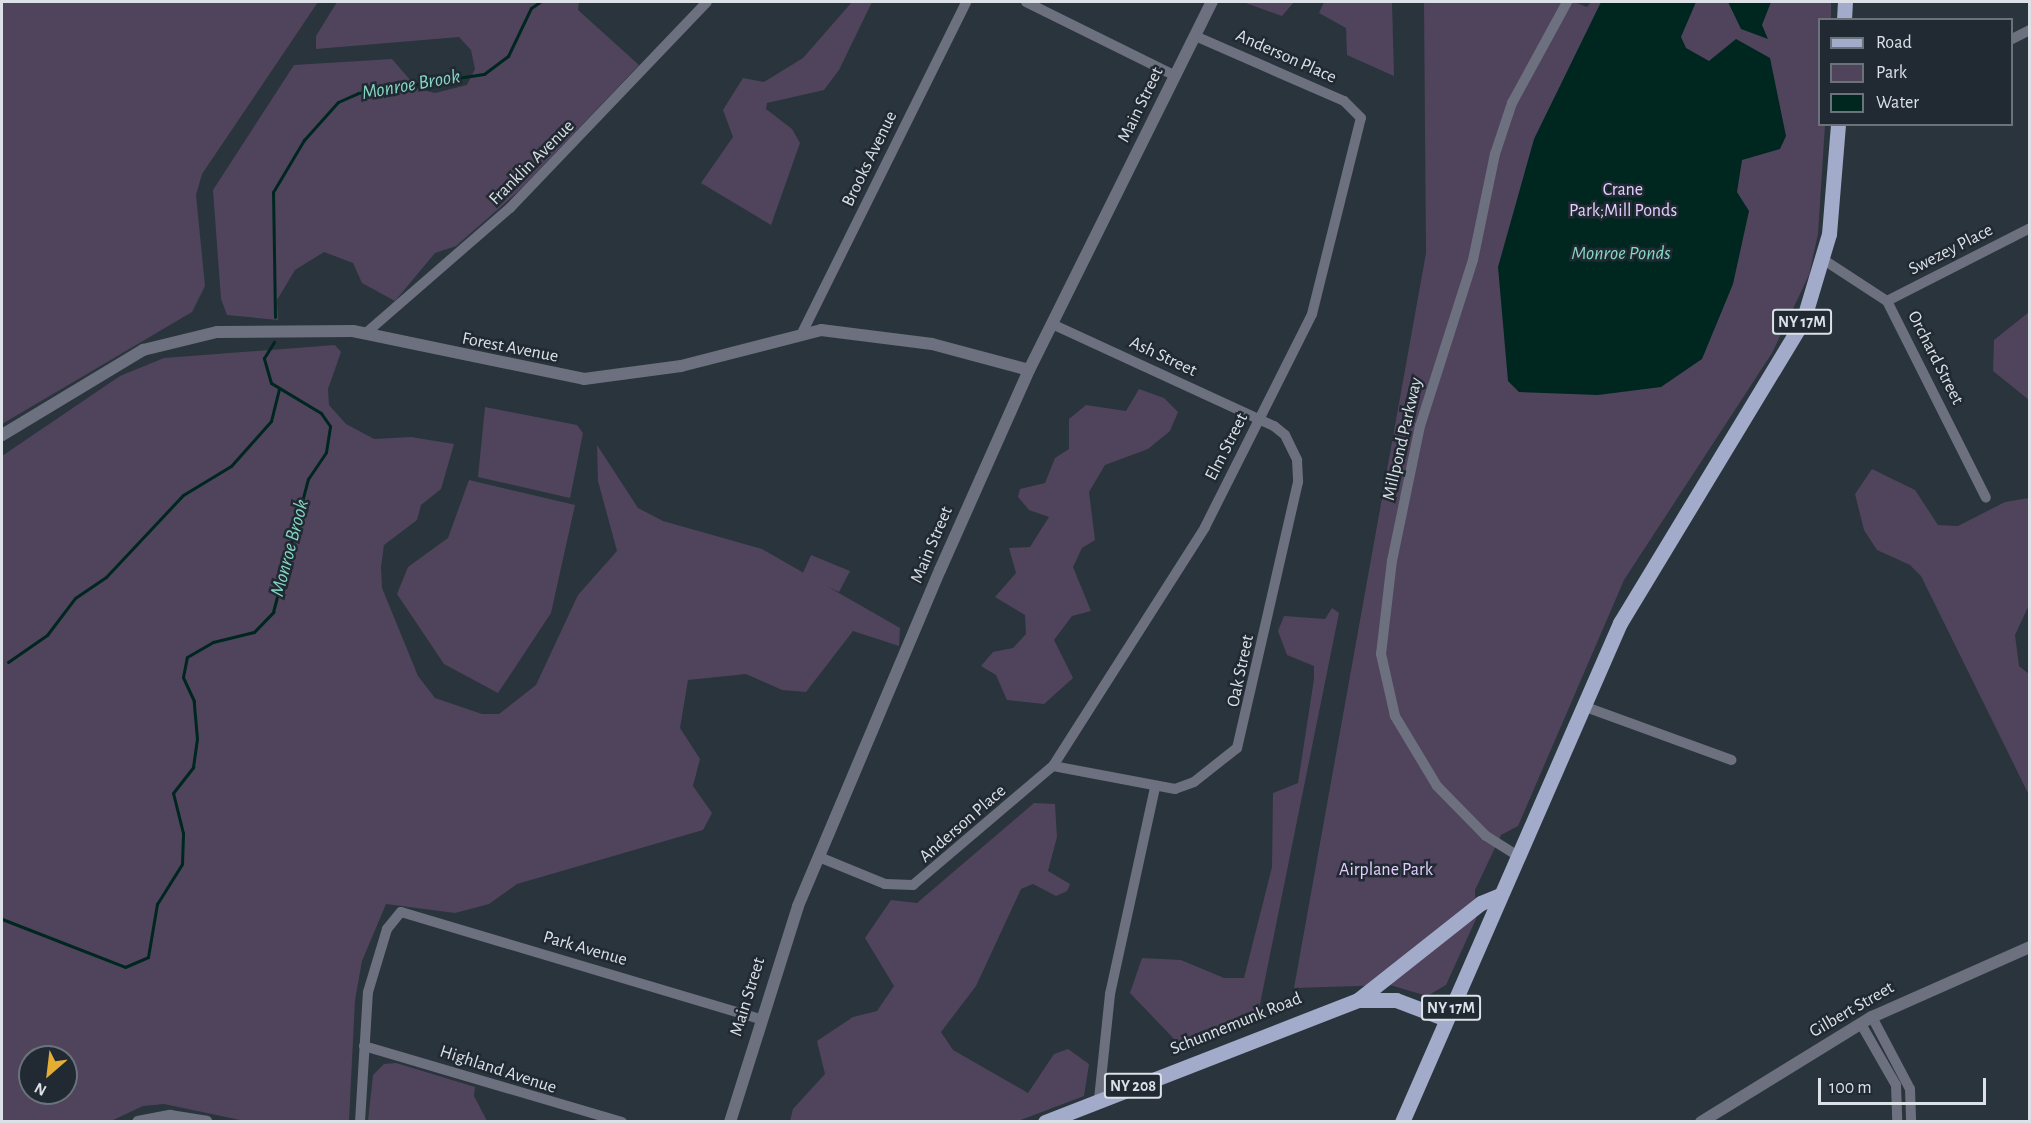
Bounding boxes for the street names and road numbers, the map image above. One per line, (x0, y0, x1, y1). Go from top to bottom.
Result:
street label: Anderson Place (1232, 25, 1340, 89)
street label: Main Street (1113, 64, 1169, 146)
street label: Brooks Avenue (838, 108, 902, 210)
street label: Franklin Avenue (485, 116, 579, 210)
street label: Swezey Place (1905, 220, 1997, 280)
street label: Orchard Street (1902, 308, 1968, 408)
road number: NY 17M (1772, 309, 1832, 335)
street label: Forest Avenue (460, 328, 560, 368)
street label: Ash Street (1126, 332, 1200, 382)
street label: Millpond Parkway (1378, 375, 1428, 503)
street label: Elm Street (1201, 410, 1253, 484)
street label: Main Street (906, 503, 958, 587)
street label: Oak Street (1223, 633, 1259, 709)
street label: Anderson Place (915, 780, 1011, 868)
street label: Park Avenue (540, 927, 630, 971)
street label: Main Street (726, 955, 770, 1039)
street label: Gilbert Street (1806, 977, 1898, 1043)
street label: Schunnemunk Road (1167, 988, 1305, 1060)
road number: NY 17M (1421, 995, 1481, 1021)
street label: Highland Avenue (437, 1041, 559, 1099)
road number: NY 208 (1103, 1073, 1163, 1099)

